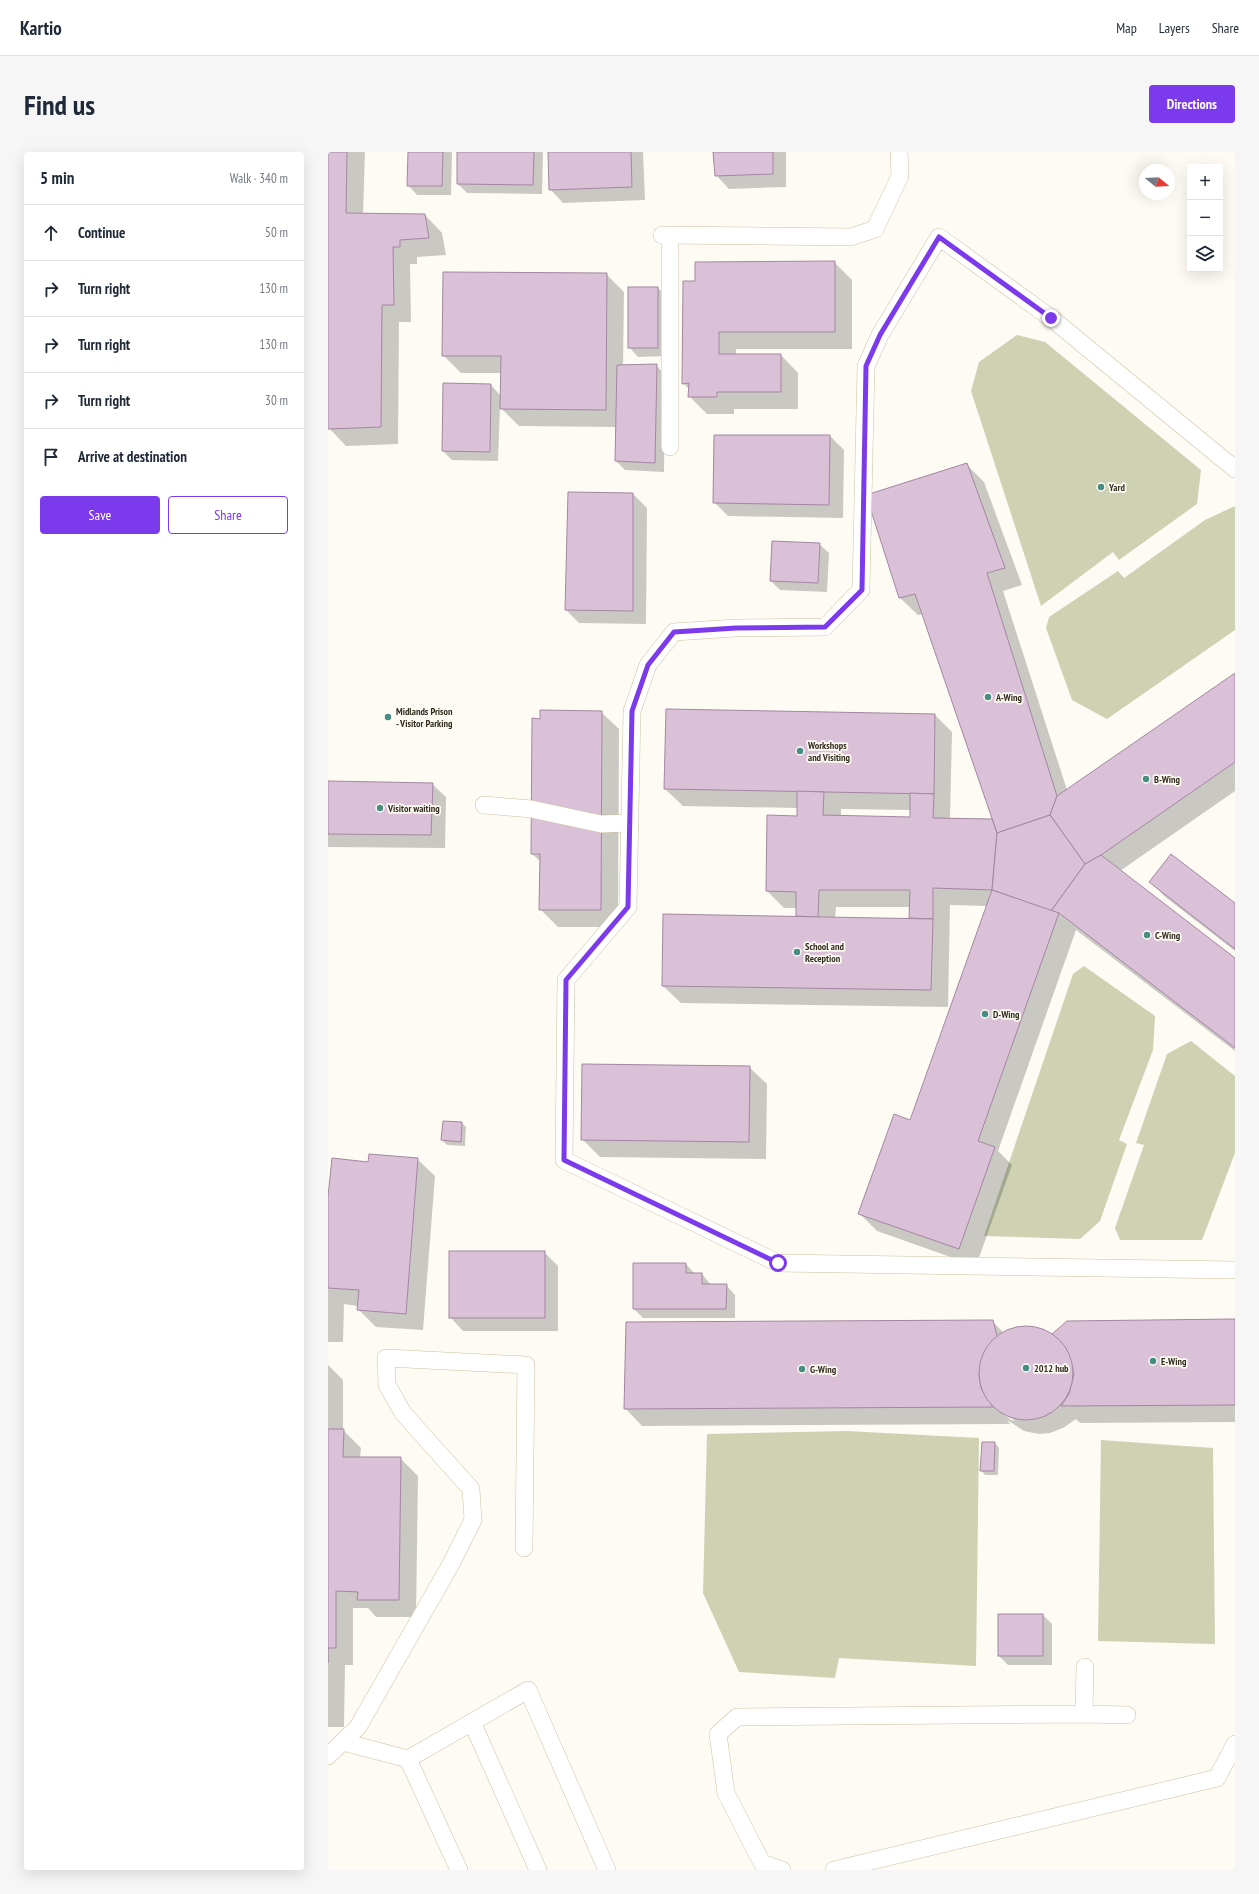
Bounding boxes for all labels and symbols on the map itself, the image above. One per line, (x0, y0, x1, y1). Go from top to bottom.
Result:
north arrow (1139, 164, 1175, 200)
route end (1042, 309, 1060, 327)
place label: Yard (1108, 481, 1125, 494)
marker: Yard (1096, 482, 1106, 492)
place label: A-Wing (995, 691, 1022, 704)
marker: A-Wing (983, 692, 993, 702)
place label: Midlands Prison - Visitor Parking (396, 705, 453, 730)
marker: Midlands Prison - Visitor Parking (383, 712, 393, 722)
place label: Workshops and Visiting (807, 739, 851, 764)
marker: Workshops and Visiting (795, 746, 805, 756)
place label: B-Wing (1154, 773, 1181, 786)
marker: B-Wing (1141, 774, 1151, 784)
place label: Visitor waiting (387, 802, 440, 815)
marker: Visitor waiting (375, 803, 385, 813)
place label: C-Wing (1155, 929, 1181, 942)
marker: C-Wing (1142, 930, 1152, 940)
place label: School and Reception (805, 940, 844, 965)
marker: School and Reception (792, 947, 802, 957)
place label: D-Wing (993, 1008, 1020, 1021)
marker: D-Wing (980, 1009, 990, 1019)
route start (769, 1254, 787, 1272)
place label: E-Wing (1161, 1355, 1187, 1368)
marker: E-Wing (1148, 1356, 1158, 1366)
place label: 2012 hub (1034, 1362, 1069, 1375)
place label: G-Wing (810, 1363, 837, 1376)
marker: 2012 hub (1021, 1363, 1031, 1373)
marker: G-Wing (797, 1364, 807, 1374)

